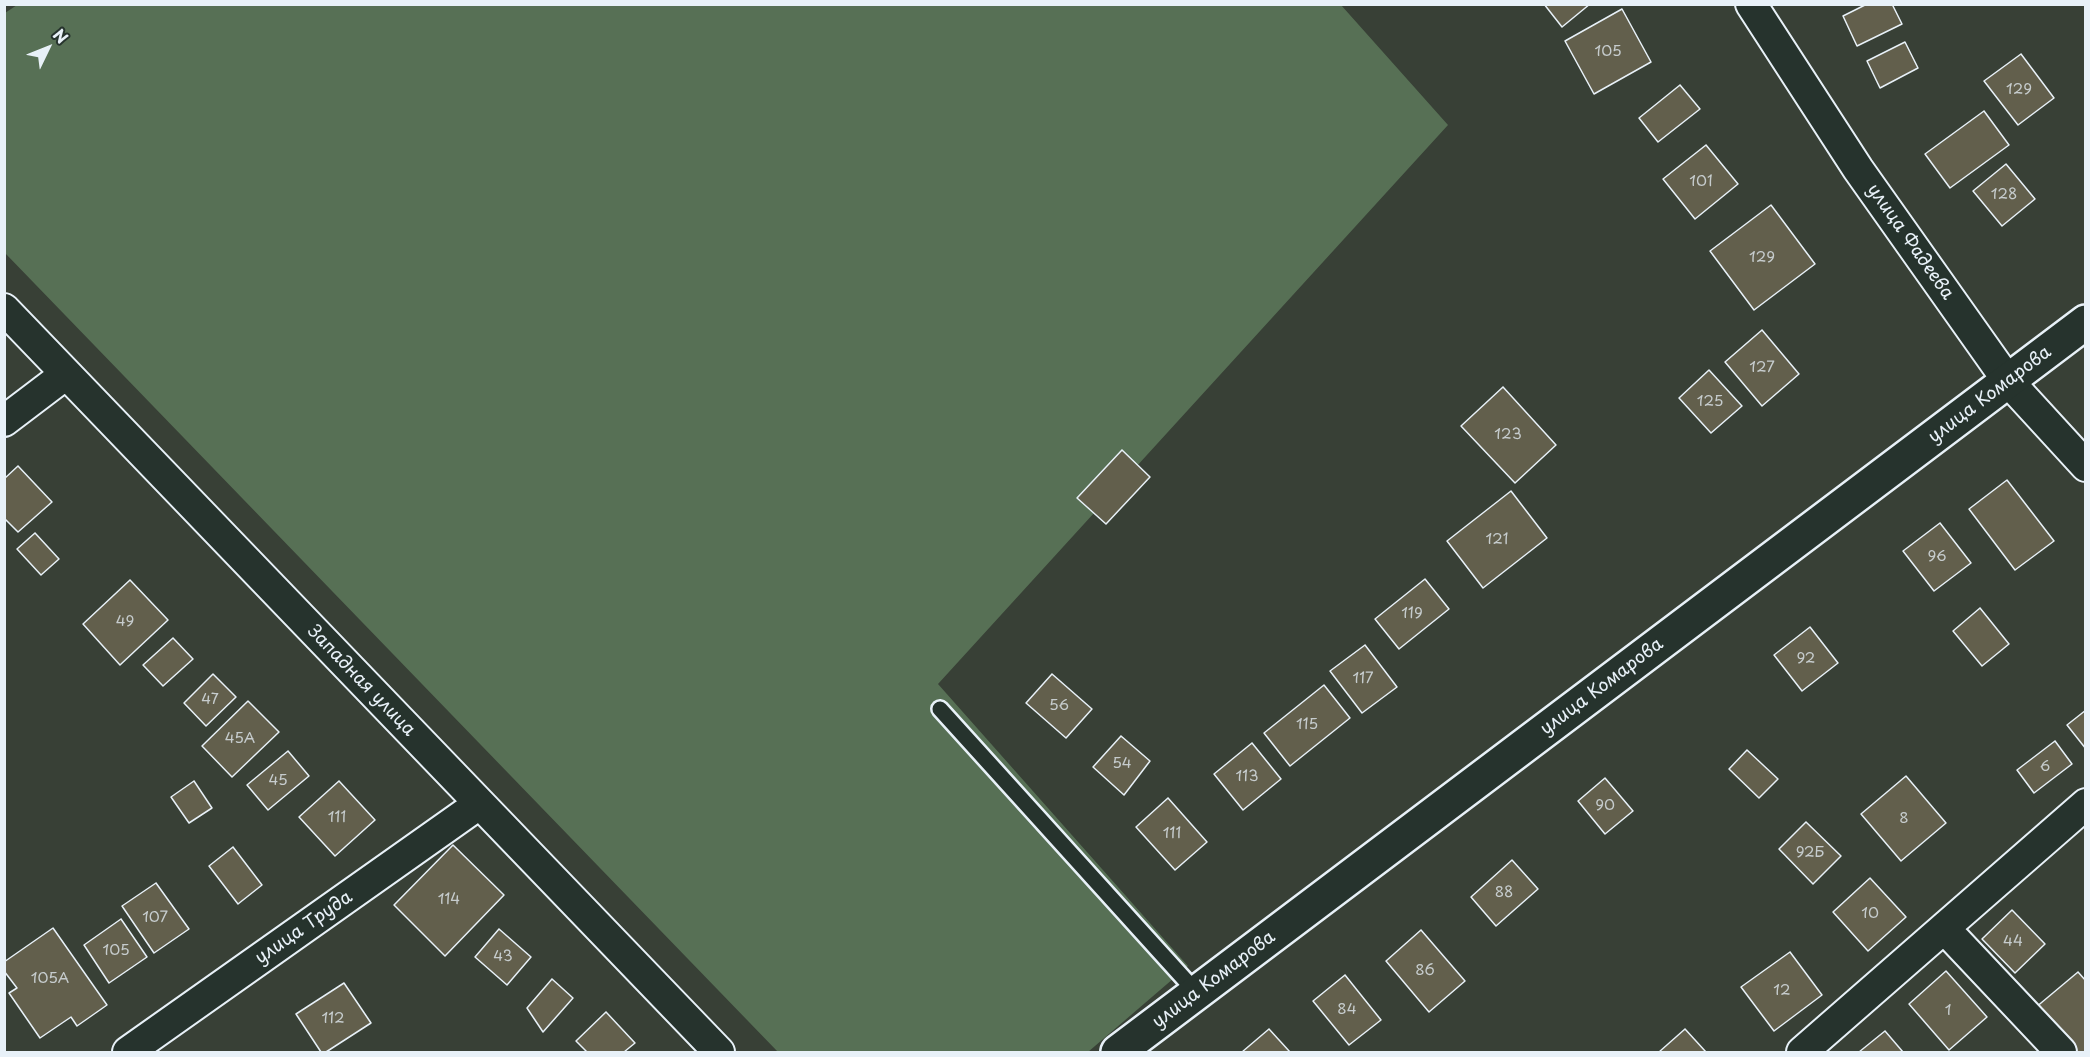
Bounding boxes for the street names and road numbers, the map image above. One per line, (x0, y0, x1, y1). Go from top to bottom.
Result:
street label: улица Фадеева (1862, 180, 1958, 304)
street label: улица Комарова (1924, 342, 2056, 448)
street label: Западная улица (302, 621, 420, 741)
street label: улица Комарова (1536, 634, 1668, 740)
street label: улица Труда (251, 887, 357, 969)
street label: улица Комарова (1148, 927, 1280, 1033)

